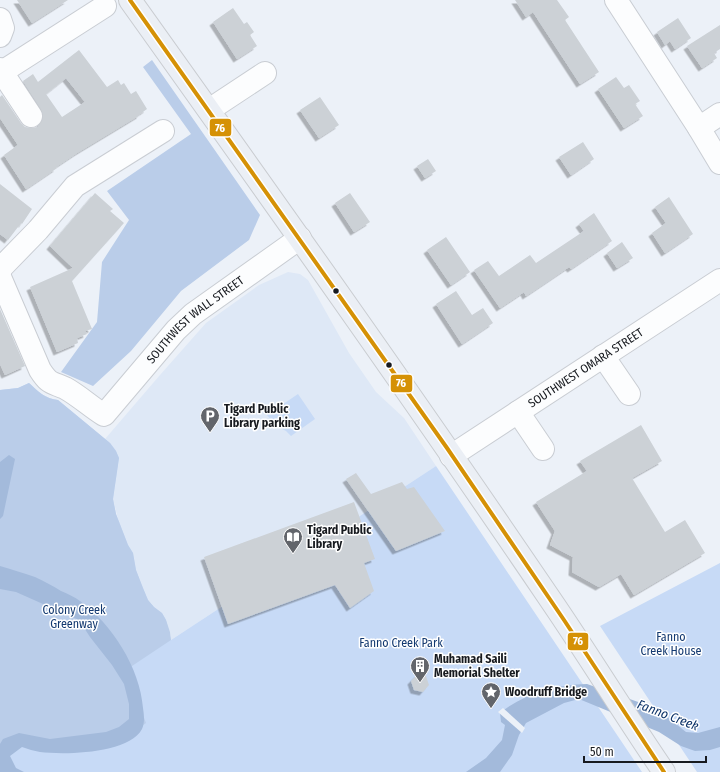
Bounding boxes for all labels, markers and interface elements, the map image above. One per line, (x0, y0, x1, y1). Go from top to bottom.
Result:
line badge: 76 (209, 118, 232, 137)
text: 76 (215, 122, 225, 135)
street label: SOUTHWEST WALL STREET (144, 273, 247, 366)
unlabelled marker (331, 286, 341, 296)
street label: SOUTHWEST OMARA STREET (526, 325, 646, 411)
unlabelled marker (384, 360, 394, 370)
line badge: 76 (390, 374, 413, 393)
text: 76 (396, 377, 406, 390)
place label: Tigard Public Library parking (224, 402, 300, 430)
parking icon: Tigard Public Library parking (199, 405, 221, 433)
place label: Tigard Public Library (307, 523, 372, 551)
library icon: Tigard Public Library (282, 526, 304, 554)
park label: Colony Creek Greenway (42, 603, 106, 631)
park label: Fanno Creek House (641, 630, 702, 658)
line badge: 76 (567, 632, 589, 651)
text: 76 (573, 635, 583, 648)
park label: Fanno Creek Park (359, 636, 443, 650)
place label: Muhamad Saili Memorial Shelter (434, 652, 520, 680)
building icon: Muhamad Saili Memorial Shelter (409, 655, 431, 683)
place icon: Woodruff Bridge (480, 681, 502, 709)
place label: Woodruff Bridge (505, 685, 587, 699)
water label: Fanno Creek (635, 696, 701, 734)
scale bar (584, 738, 706, 764)
text: 50 m (590, 745, 614, 759)

